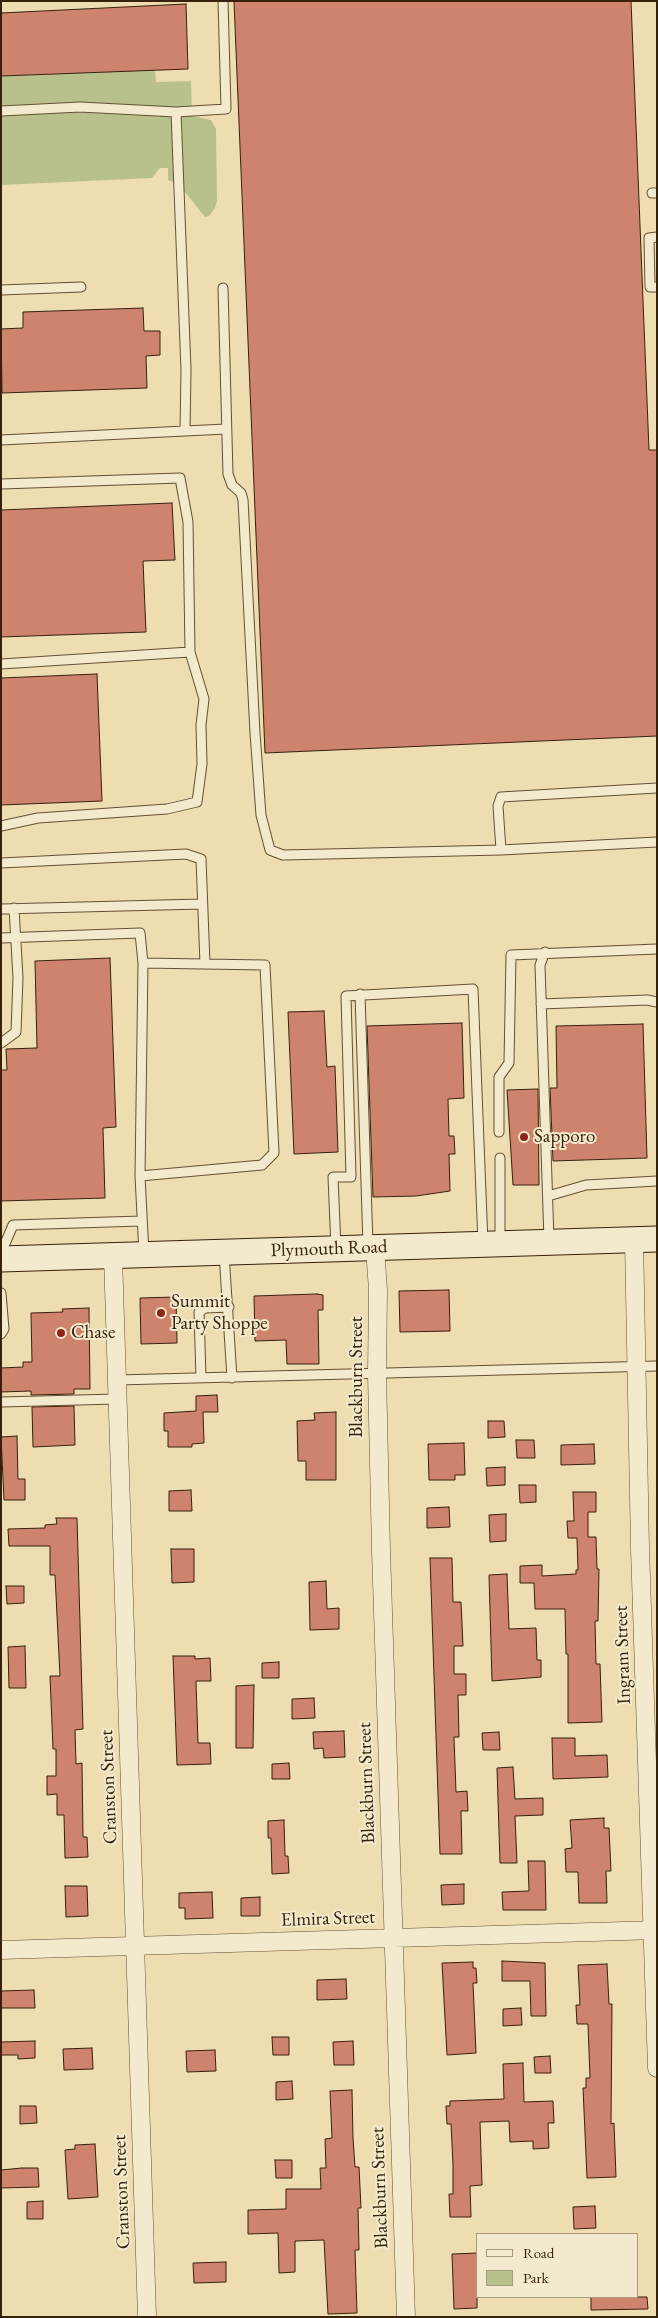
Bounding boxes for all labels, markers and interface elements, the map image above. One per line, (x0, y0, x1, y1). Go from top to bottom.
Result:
place label: Sapporo (534, 1126, 595, 1148)
marker: Sapporo (518, 1131, 530, 1143)
street label: Plymouth Road (270, 1236, 388, 1262)
place label: Summit Party Shoppe (171, 1291, 268, 1335)
marker: Summit Party Shoppe (155, 1307, 167, 1319)
street label: Blackburn Street (346, 1316, 368, 1438)
place label: Chase (71, 1322, 115, 1344)
marker: Chase (55, 1327, 67, 1339)
street label: Ingram Street (610, 1605, 636, 1705)
street label: Blackburn Street (353, 1722, 381, 1844)
street label: Cranston Street (96, 1729, 122, 1845)
street label: Elmira Street (281, 1906, 375, 1932)
street label: Blackburn Street (366, 2127, 394, 2249)
street label: Cranston Street (109, 2134, 135, 2250)
legend (476, 2233, 638, 2298)
text: Road (523, 2243, 554, 2262)
text: Park (523, 2268, 549, 2287)

